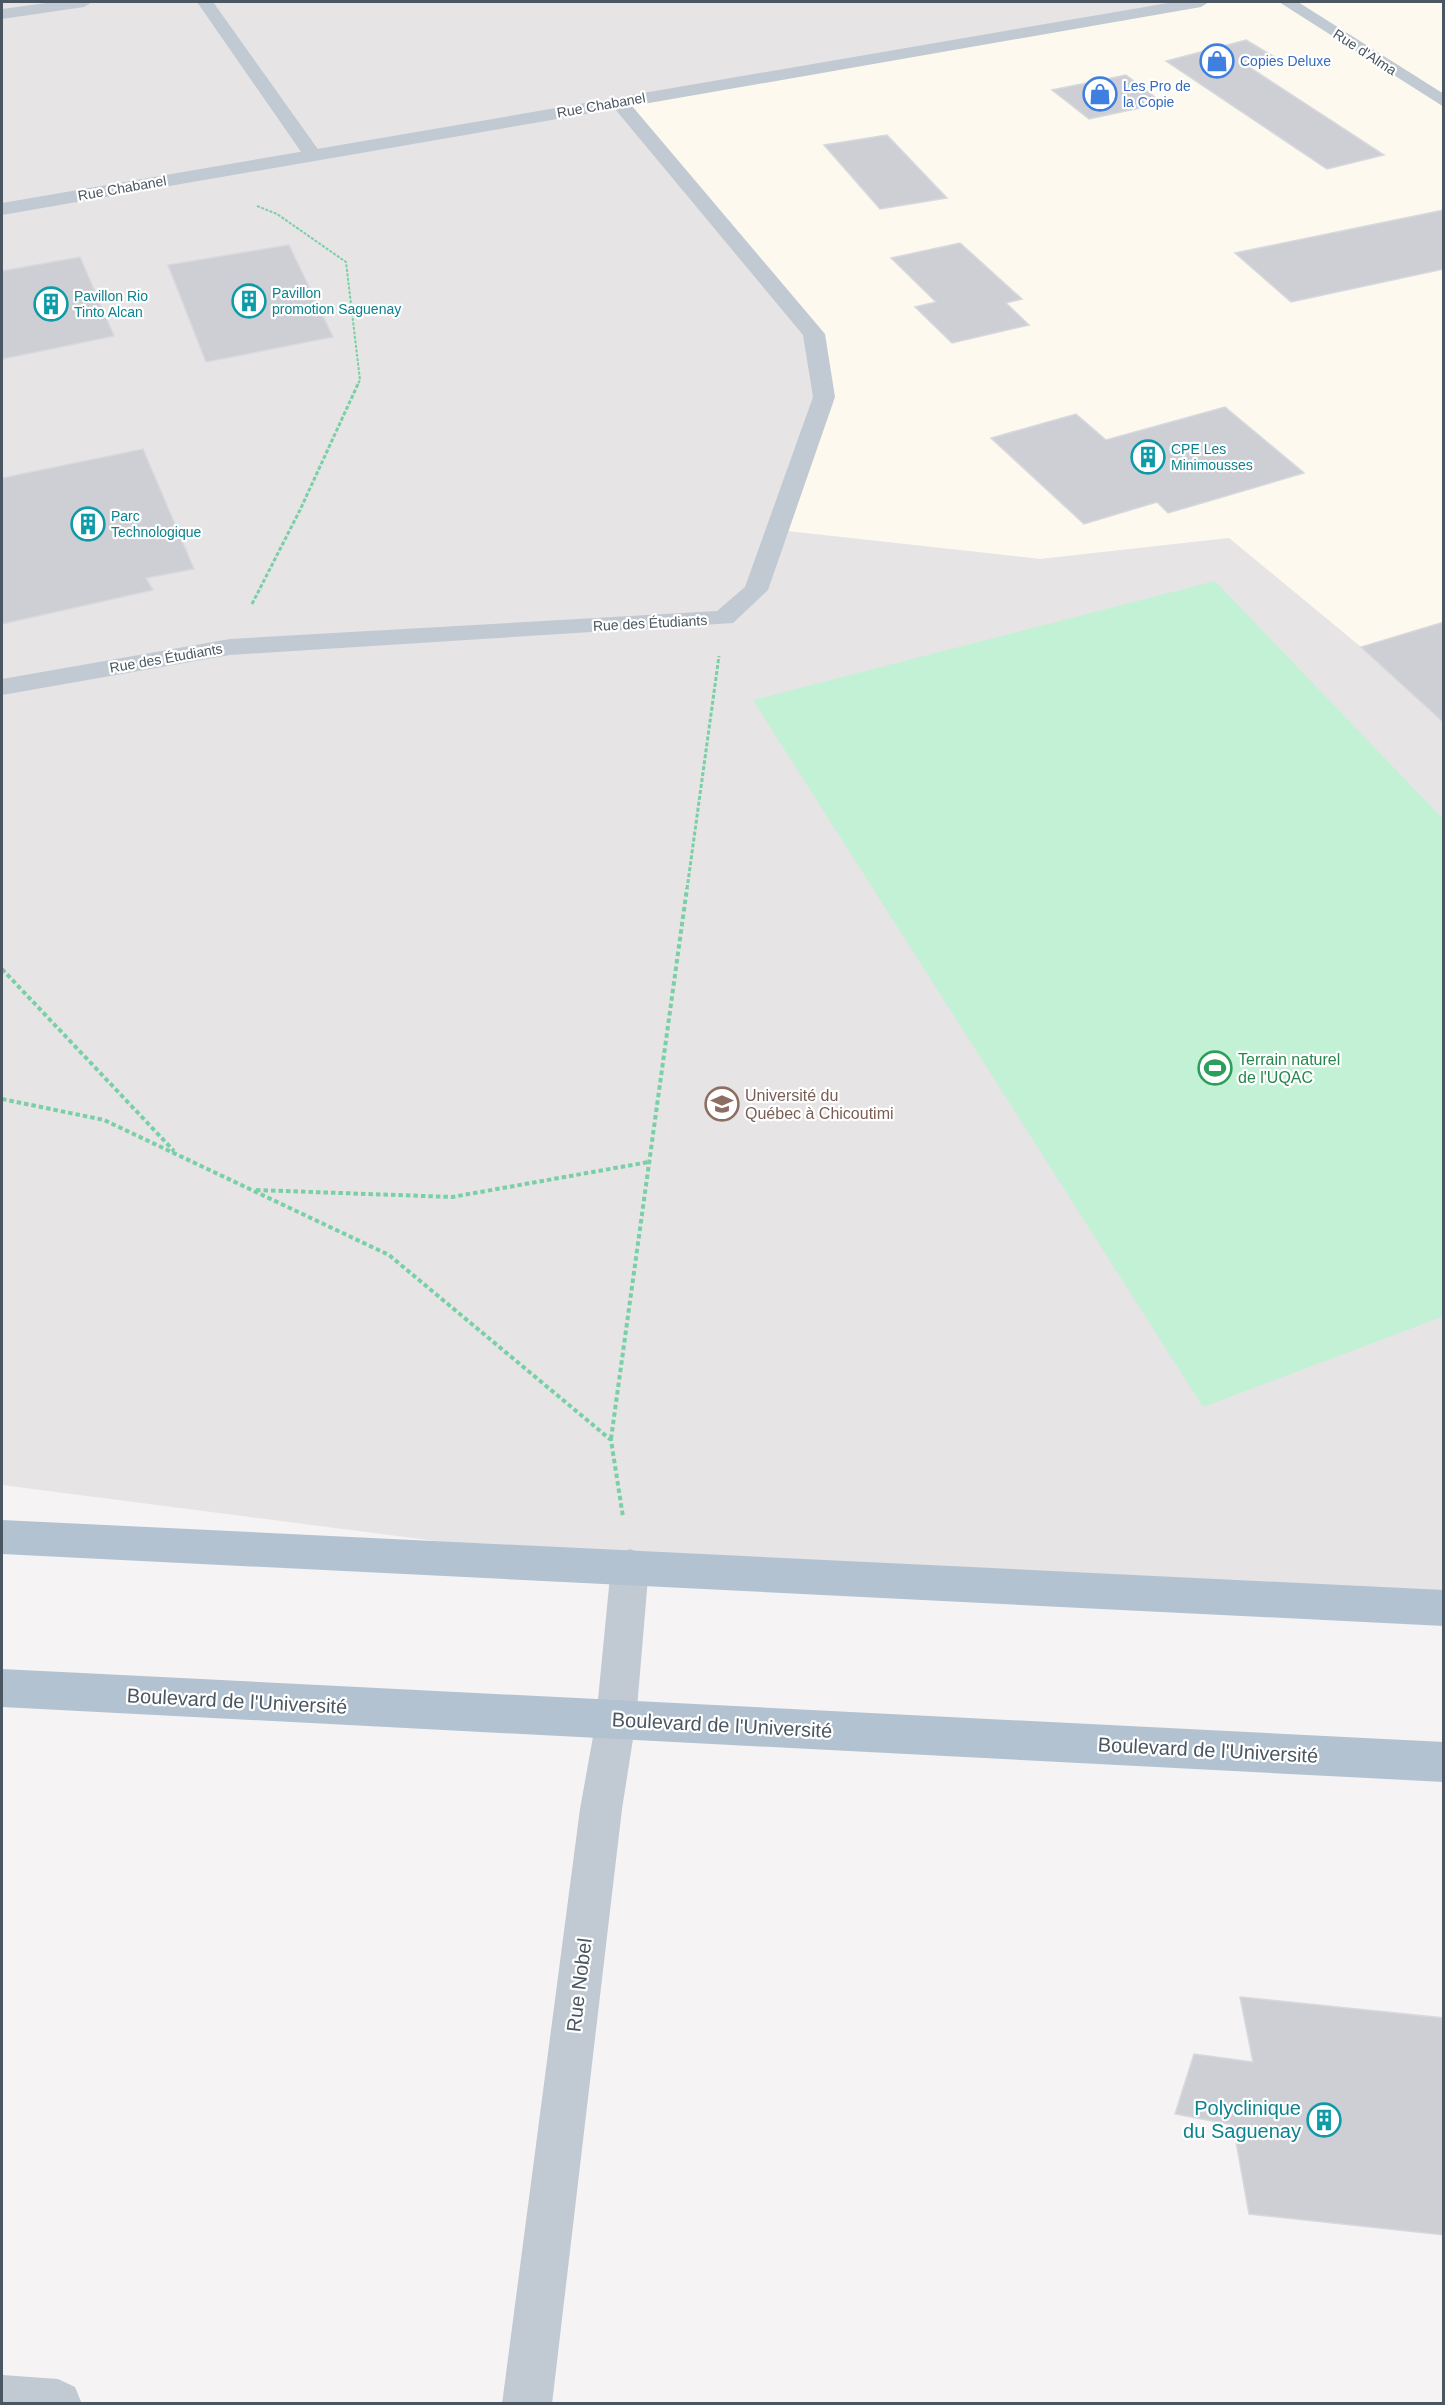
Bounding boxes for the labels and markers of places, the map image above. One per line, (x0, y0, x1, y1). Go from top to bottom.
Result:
shop icon: Copies Deluxe (1199, 43, 1235, 79)
place label: Copies Deluxe (1240, 53, 1331, 69)
shop icon: Les Pro de la Copie (1082, 76, 1118, 112)
place label: Les Pro de la Copie (1123, 78, 1191, 110)
building icon: Pavillon promotion Saguenay (231, 283, 267, 319)
place label: Pavillon promotion Saguenay (272, 285, 401, 317)
building icon: Pavillon Rio Tinto Alcan (33, 286, 69, 322)
place label: Pavillon Rio Tinto Alcan (74, 288, 148, 320)
building icon: CPE Les Minimousses (1130, 439, 1166, 475)
place label: CPE Les Minimousses (1171, 441, 1253, 473)
building icon: Parc Technologique (70, 506, 106, 542)
place label: Parc Technologique (111, 508, 202, 540)
sports icon: Terrain naturel de l'UQAC (1197, 1050, 1233, 1086)
place label: Terrain naturel de l'UQAC (1238, 1051, 1340, 1086)
school or university icon: Université du Québec à Chicoutimi (704, 1086, 740, 1122)
place label: Université du Québec à Chicoutimi (745, 1087, 894, 1122)
place label: Polyclinique du Saguenay (1183, 2097, 1301, 2142)
building icon: Polyclinique du Saguenay (1306, 2102, 1342, 2138)

